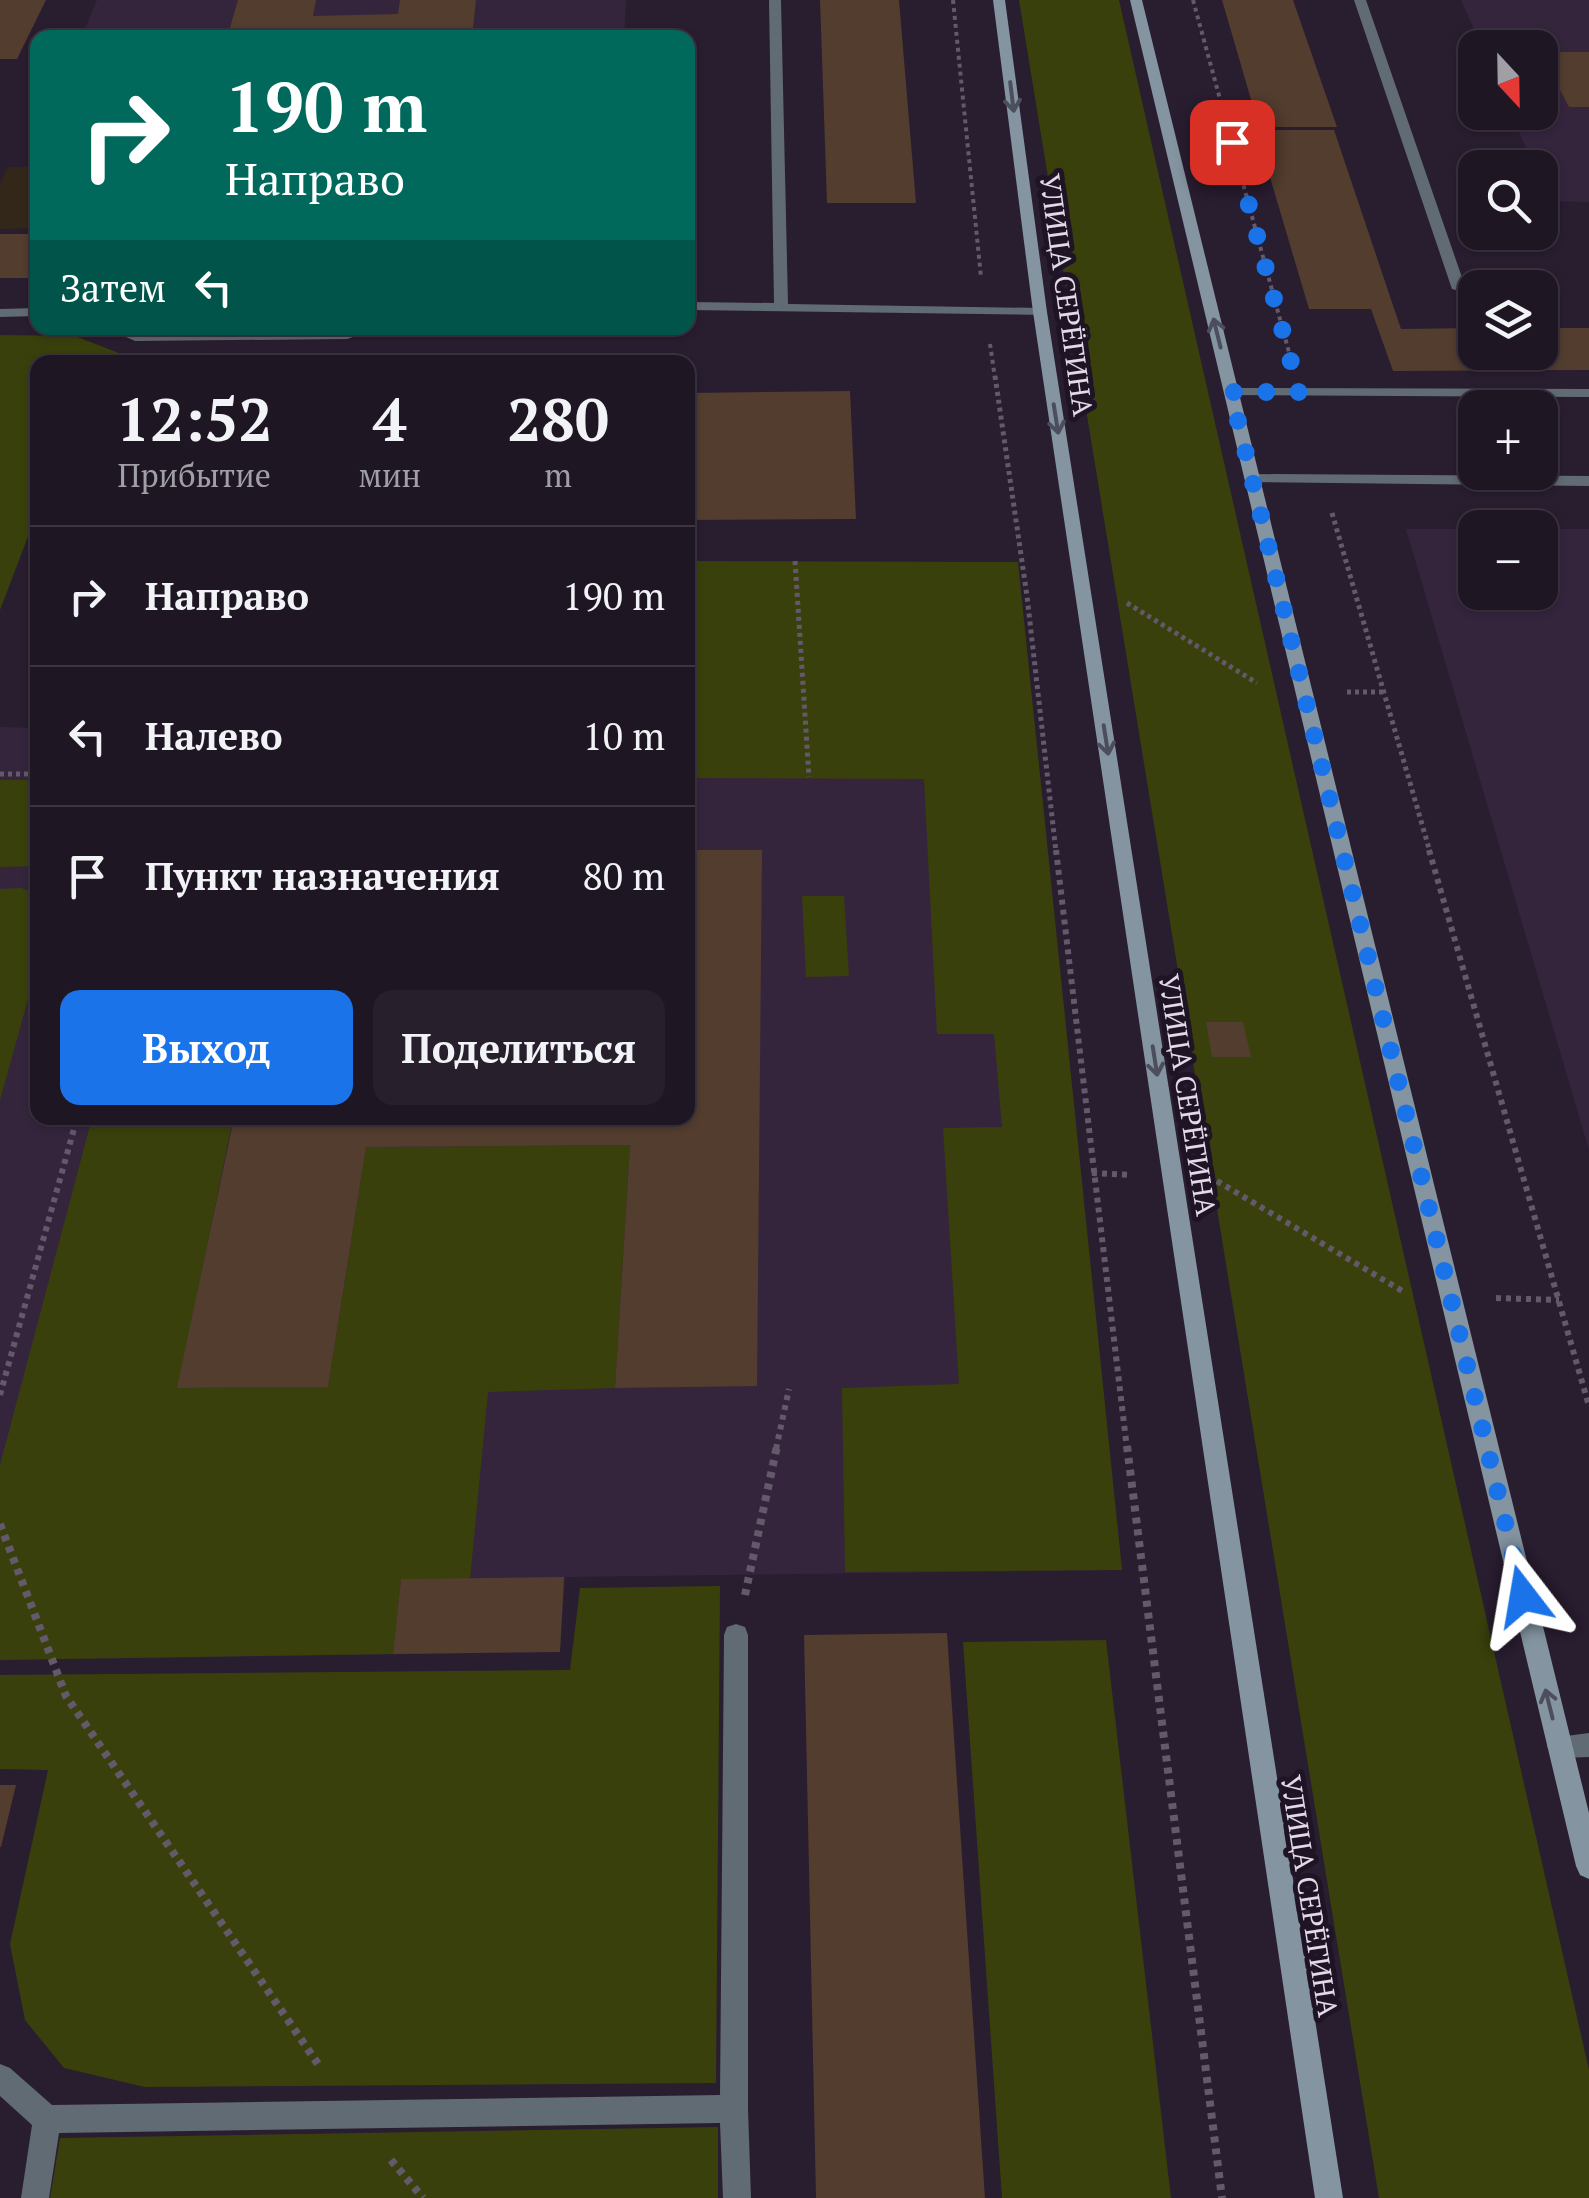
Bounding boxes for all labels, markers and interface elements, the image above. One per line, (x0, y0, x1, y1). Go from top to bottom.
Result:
north arrow (1458, 30, 1558, 130)
map controls (1458, 30, 1558, 610)
text: 190 m (225, 59, 427, 152)
icon: right (60, 70, 190, 200)
one-way arrow (1003, 80, 1022, 112)
pin (1190, 100, 1275, 185)
icon: arrive (1205, 115, 1260, 170)
text: Направо (225, 148, 405, 208)
button: search (1458, 150, 1558, 250)
street label: УЛИЦА СЕРЁГИНА (1032, 172, 1102, 419)
icon: left (186, 260, 241, 315)
text: Затем (60, 263, 166, 313)
button: layers (1458, 270, 1558, 370)
one-way arrow (1207, 318, 1225, 350)
text: 12:52 (116, 379, 272, 458)
text: 4 (373, 379, 407, 458)
text: 280 (507, 379, 609, 458)
button: + (1458, 390, 1558, 490)
one-way arrow (1048, 402, 1066, 434)
text: Прибытие (117, 454, 271, 496)
text: мин (358, 454, 421, 496)
text: m (544, 454, 572, 496)
button: − (1458, 510, 1558, 610)
icon: right (60, 569, 115, 624)
text: Направо (145, 571, 309, 621)
text: 190 m (562, 571, 665, 621)
icon: left (60, 709, 115, 764)
text: Налево (145, 711, 283, 761)
text: 10 m (582, 711, 665, 761)
one-way arrow (1097, 723, 1115, 756)
icon: arrive (60, 849, 115, 904)
text: Пункт назначения (145, 851, 500, 901)
text: 80 m (582, 851, 665, 901)
street label: УЛИЦА СЕРЁГИНА (1151, 972, 1225, 1219)
button: Выход (60, 990, 353, 1105)
button: Поделиться (373, 990, 665, 1105)
one-way arrow (1146, 1044, 1164, 1077)
position arrow (1471, 1544, 1575, 1648)
one-way arrow (1539, 1689, 1557, 1721)
street label: УЛИЦА СЕРЁГИНА (1273, 1773, 1347, 2020)

